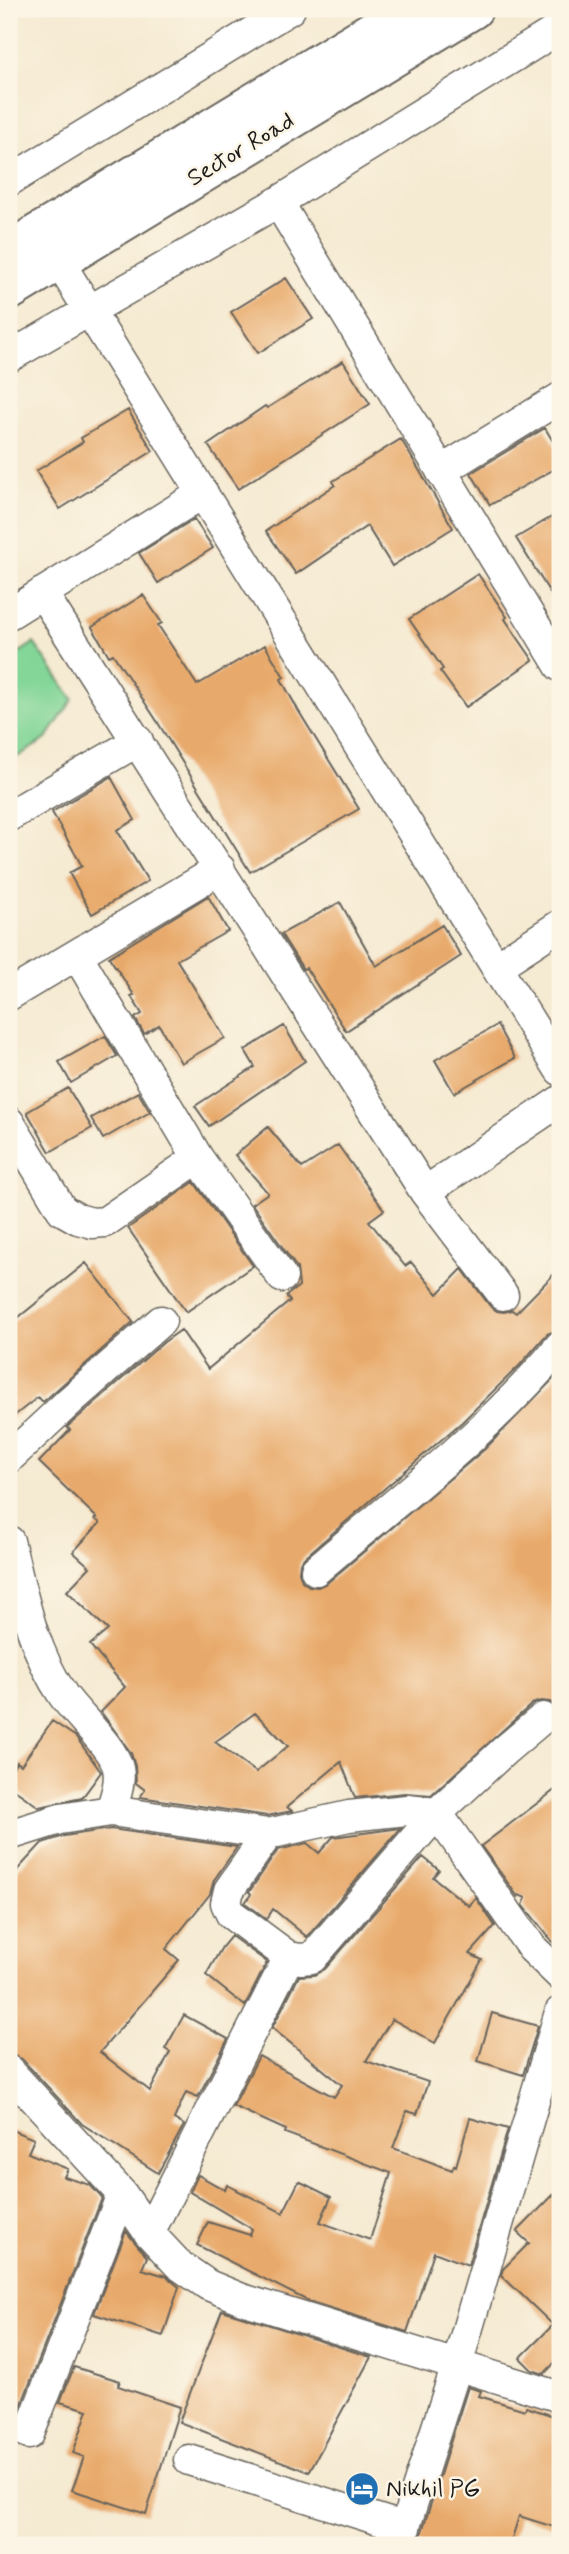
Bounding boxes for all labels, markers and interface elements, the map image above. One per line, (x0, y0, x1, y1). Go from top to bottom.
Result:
street label: Sector Road (182, 106, 300, 194)
hotel icon: Nikhil PG (343, 2470, 381, 2508)
place label: Nikhil PG (386, 2474, 480, 2505)

